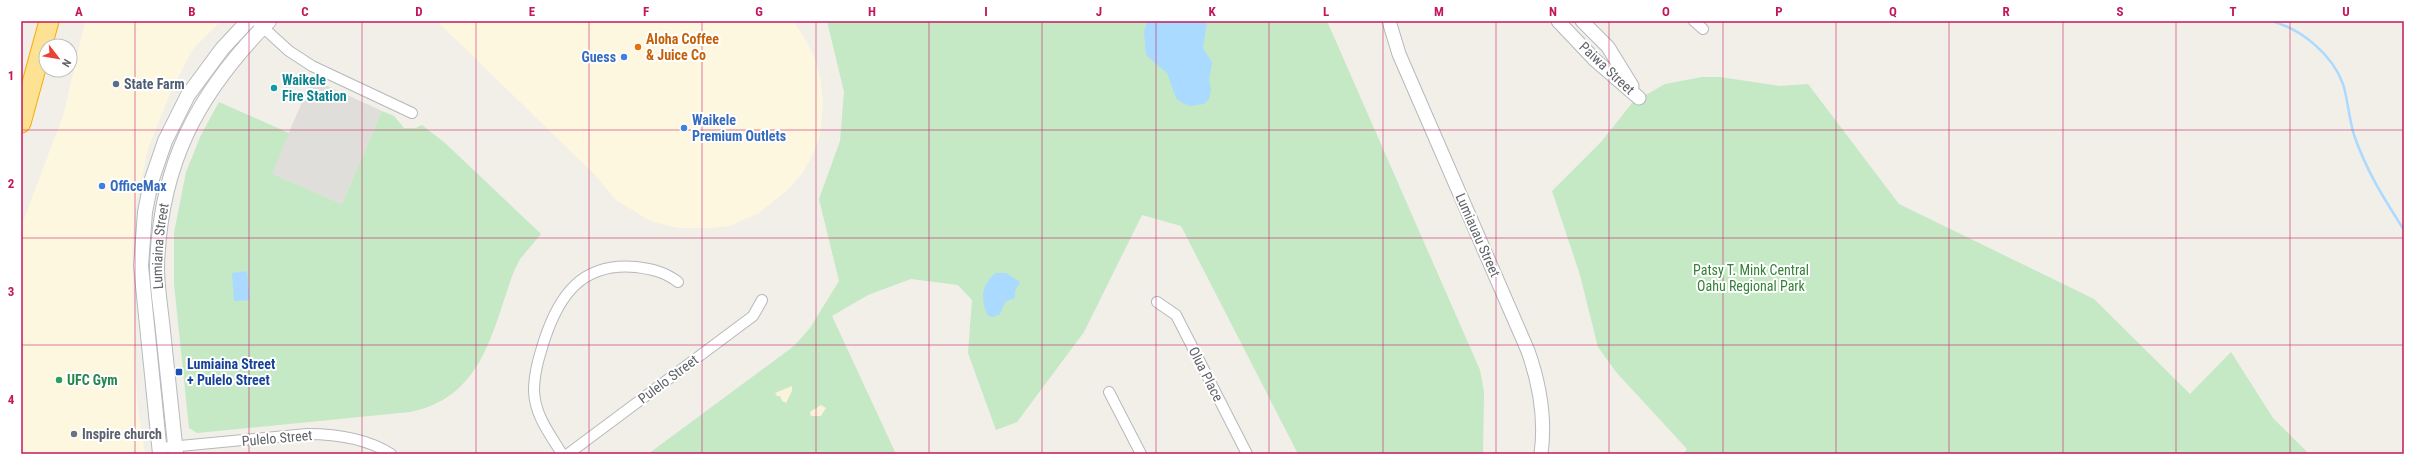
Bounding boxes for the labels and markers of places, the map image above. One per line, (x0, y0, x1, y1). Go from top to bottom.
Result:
place label: Aloha Coffee & Juice Co (646, 31, 719, 63)
marker: Aloha Coffee & Juice Co (633, 42, 643, 52)
place label: Guess (582, 49, 616, 65)
marker: Guess (619, 52, 629, 62)
place label: Waikele Fire Station (282, 72, 347, 104)
place label: State Farm (124, 76, 185, 92)
marker: State Farm (111, 79, 121, 89)
marker: Waikele Fire Station (269, 83, 279, 93)
place label: Waikele Premium Outlets (692, 112, 786, 144)
marker: Waikele Premium Outlets (679, 123, 689, 133)
place label: OfficeMax (110, 178, 167, 194)
marker: OfficeMax (97, 181, 107, 191)
place label: Lumiaina Street + Pulelo Street (187, 356, 275, 388)
marker: Lumiaina Street + Pulelo Street (174, 367, 184, 377)
place label: UFC Gym (67, 372, 118, 388)
marker: UFC Gym (54, 375, 64, 385)
place label: Inspire church (82, 426, 162, 442)
marker: Inspire church (69, 429, 79, 439)

